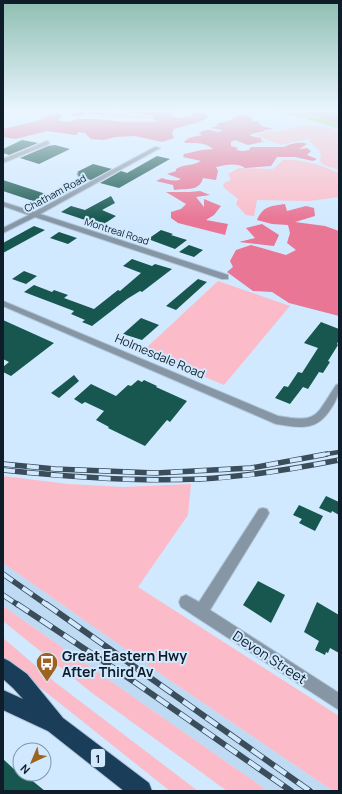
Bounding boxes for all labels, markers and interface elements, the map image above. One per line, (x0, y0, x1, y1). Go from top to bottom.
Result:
street label: Chatham Road (22, 171, 89, 215)
street label: Montreal Road (83, 214, 151, 248)
street label: Holmesdale Road (112, 329, 208, 383)
street label: Devon Street (229, 626, 311, 688)
place label: Great Eastern Hwy After Third Av (62, 646, 187, 681)
bus stop icon: Great Eastern Hwy After Third Av (34, 650, 60, 683)
north arrow (12, 742, 52, 782)
road number: 1 (91, 749, 105, 767)
text: N (17, 761, 33, 778)

